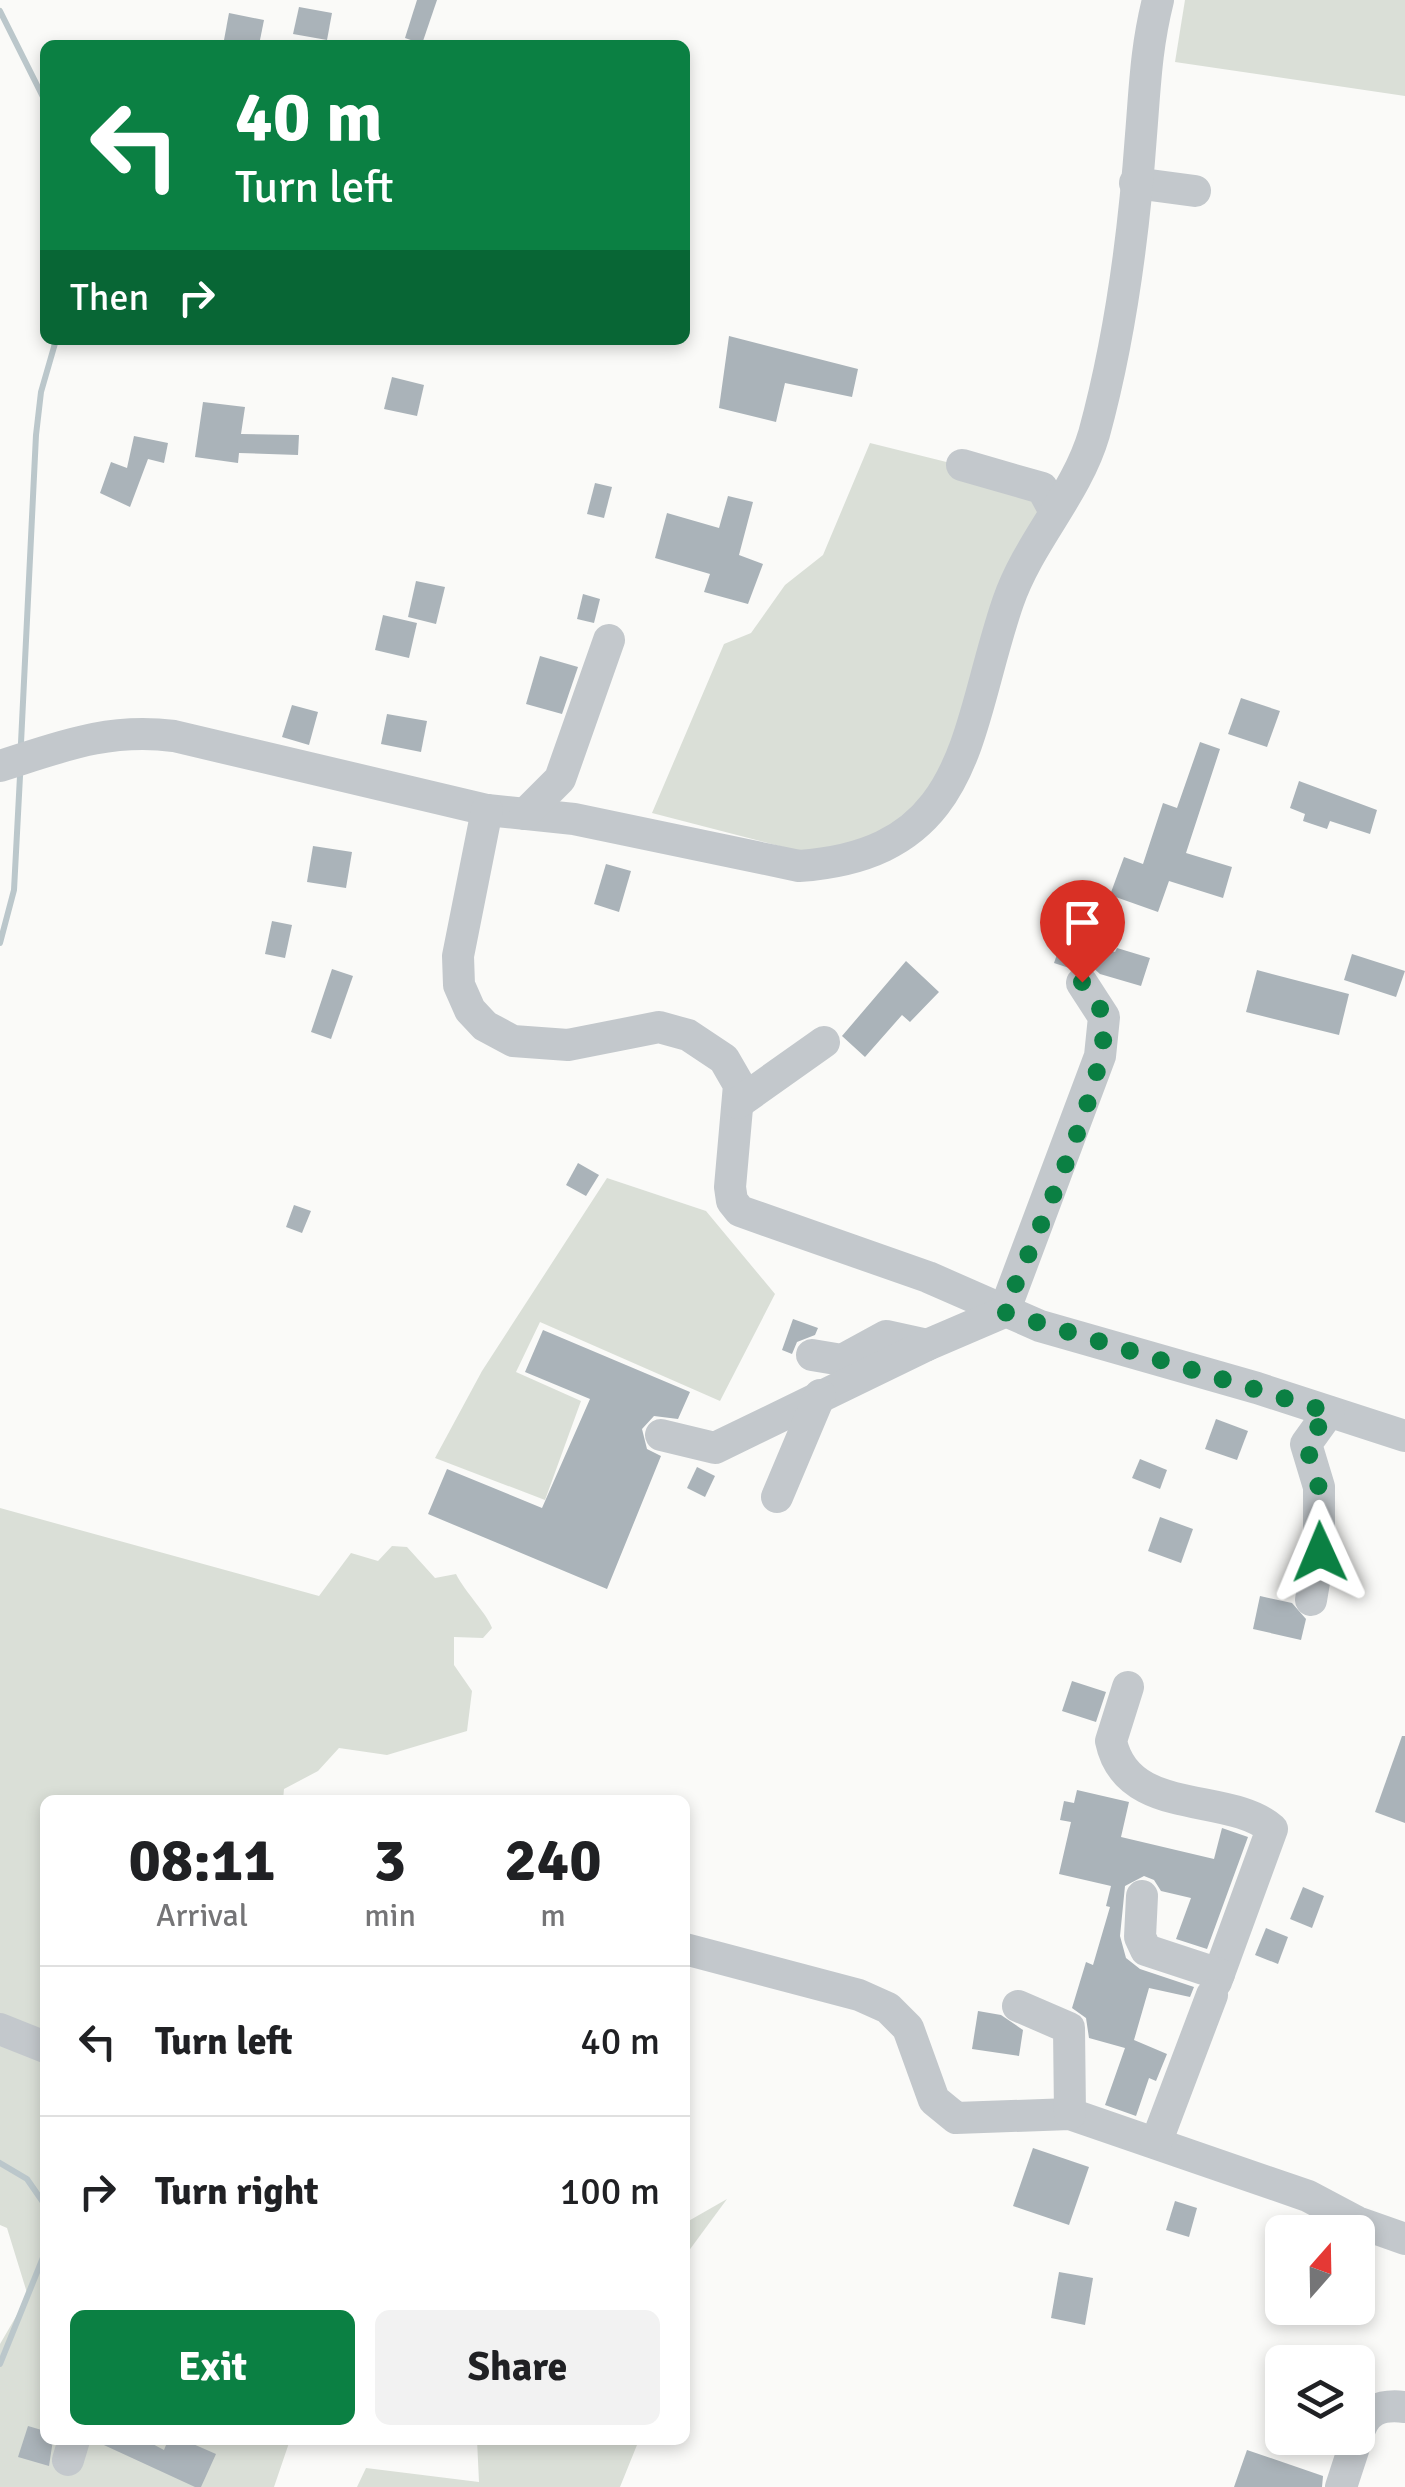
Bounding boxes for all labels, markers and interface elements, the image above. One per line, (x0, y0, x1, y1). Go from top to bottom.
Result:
text: 40 m (235, 74, 383, 160)
icon: left (70, 80, 200, 210)
text: Turn left (235, 160, 394, 215)
icon: right (169, 270, 224, 325)
text: Then (70, 274, 149, 321)
pin (1040, 880, 1125, 983)
icon: arrive (1055, 895, 1110, 950)
position arrow (1268, 1500, 1372, 1604)
text: 08:11 (128, 1824, 276, 1898)
text: 3 (374, 1824, 406, 1898)
text: 240 (504, 1824, 602, 1898)
text: Arrival (156, 1896, 248, 1935)
text: min (364, 1896, 416, 1935)
text: m (540, 1896, 566, 1935)
icon: left (70, 2014, 125, 2069)
text: Turn left (155, 2018, 293, 2065)
text: 40 m (580, 2018, 660, 2065)
icon: right (70, 2164, 125, 2219)
text: Turn right (155, 2168, 319, 2215)
text: 100 m (560, 2168, 660, 2215)
north arrow (1265, 2215, 1375, 2325)
map controls (1265, 2215, 1375, 2455)
button: Exit (70, 2310, 355, 2425)
button: Share (375, 2310, 660, 2425)
button: layers (1265, 2345, 1375, 2455)

